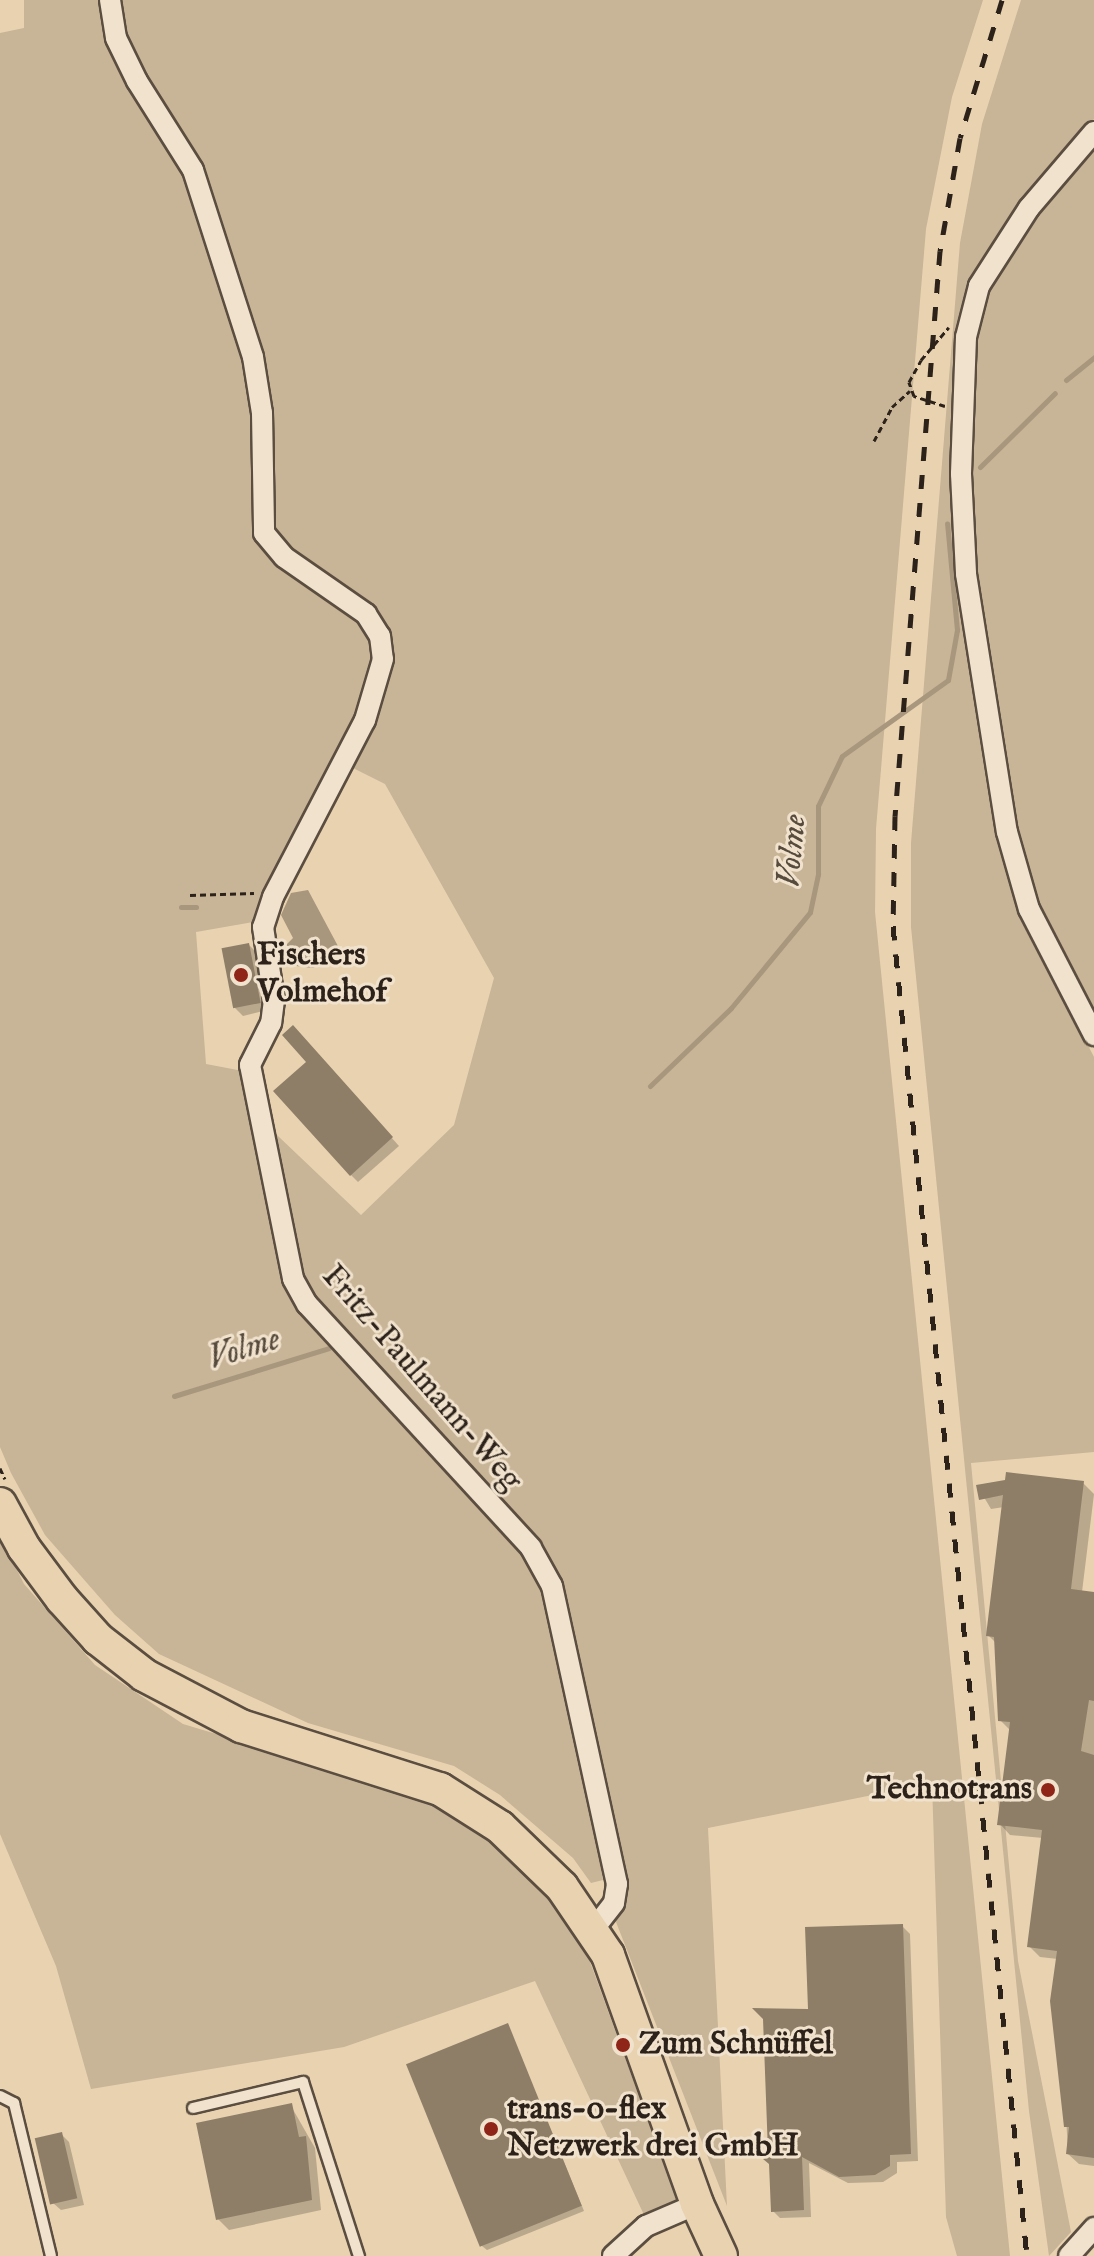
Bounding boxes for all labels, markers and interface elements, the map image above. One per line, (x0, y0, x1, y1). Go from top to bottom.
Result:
water label: Volme (768, 813, 816, 889)
place label: Fischers Volmehof (257, 938, 387, 1013)
marker: Fischers Volmehof (232, 966, 250, 984)
street label: Fritz-Paulmann-Weg (312, 1258, 530, 1500)
water label: Volme (203, 1319, 285, 1379)
place label: Technotrans (867, 1771, 1032, 1809)
marker: Technotrans (1039, 1781, 1057, 1799)
place label: Zum Schnüffel (639, 2026, 833, 2064)
marker: Zum Schnüffel (614, 2036, 632, 2054)
place label: trans-o-flex Netzwerk drei GmbH (507, 2092, 799, 2167)
marker: trans-o-flex Netzwerk drei GmbH (482, 2120, 500, 2138)

